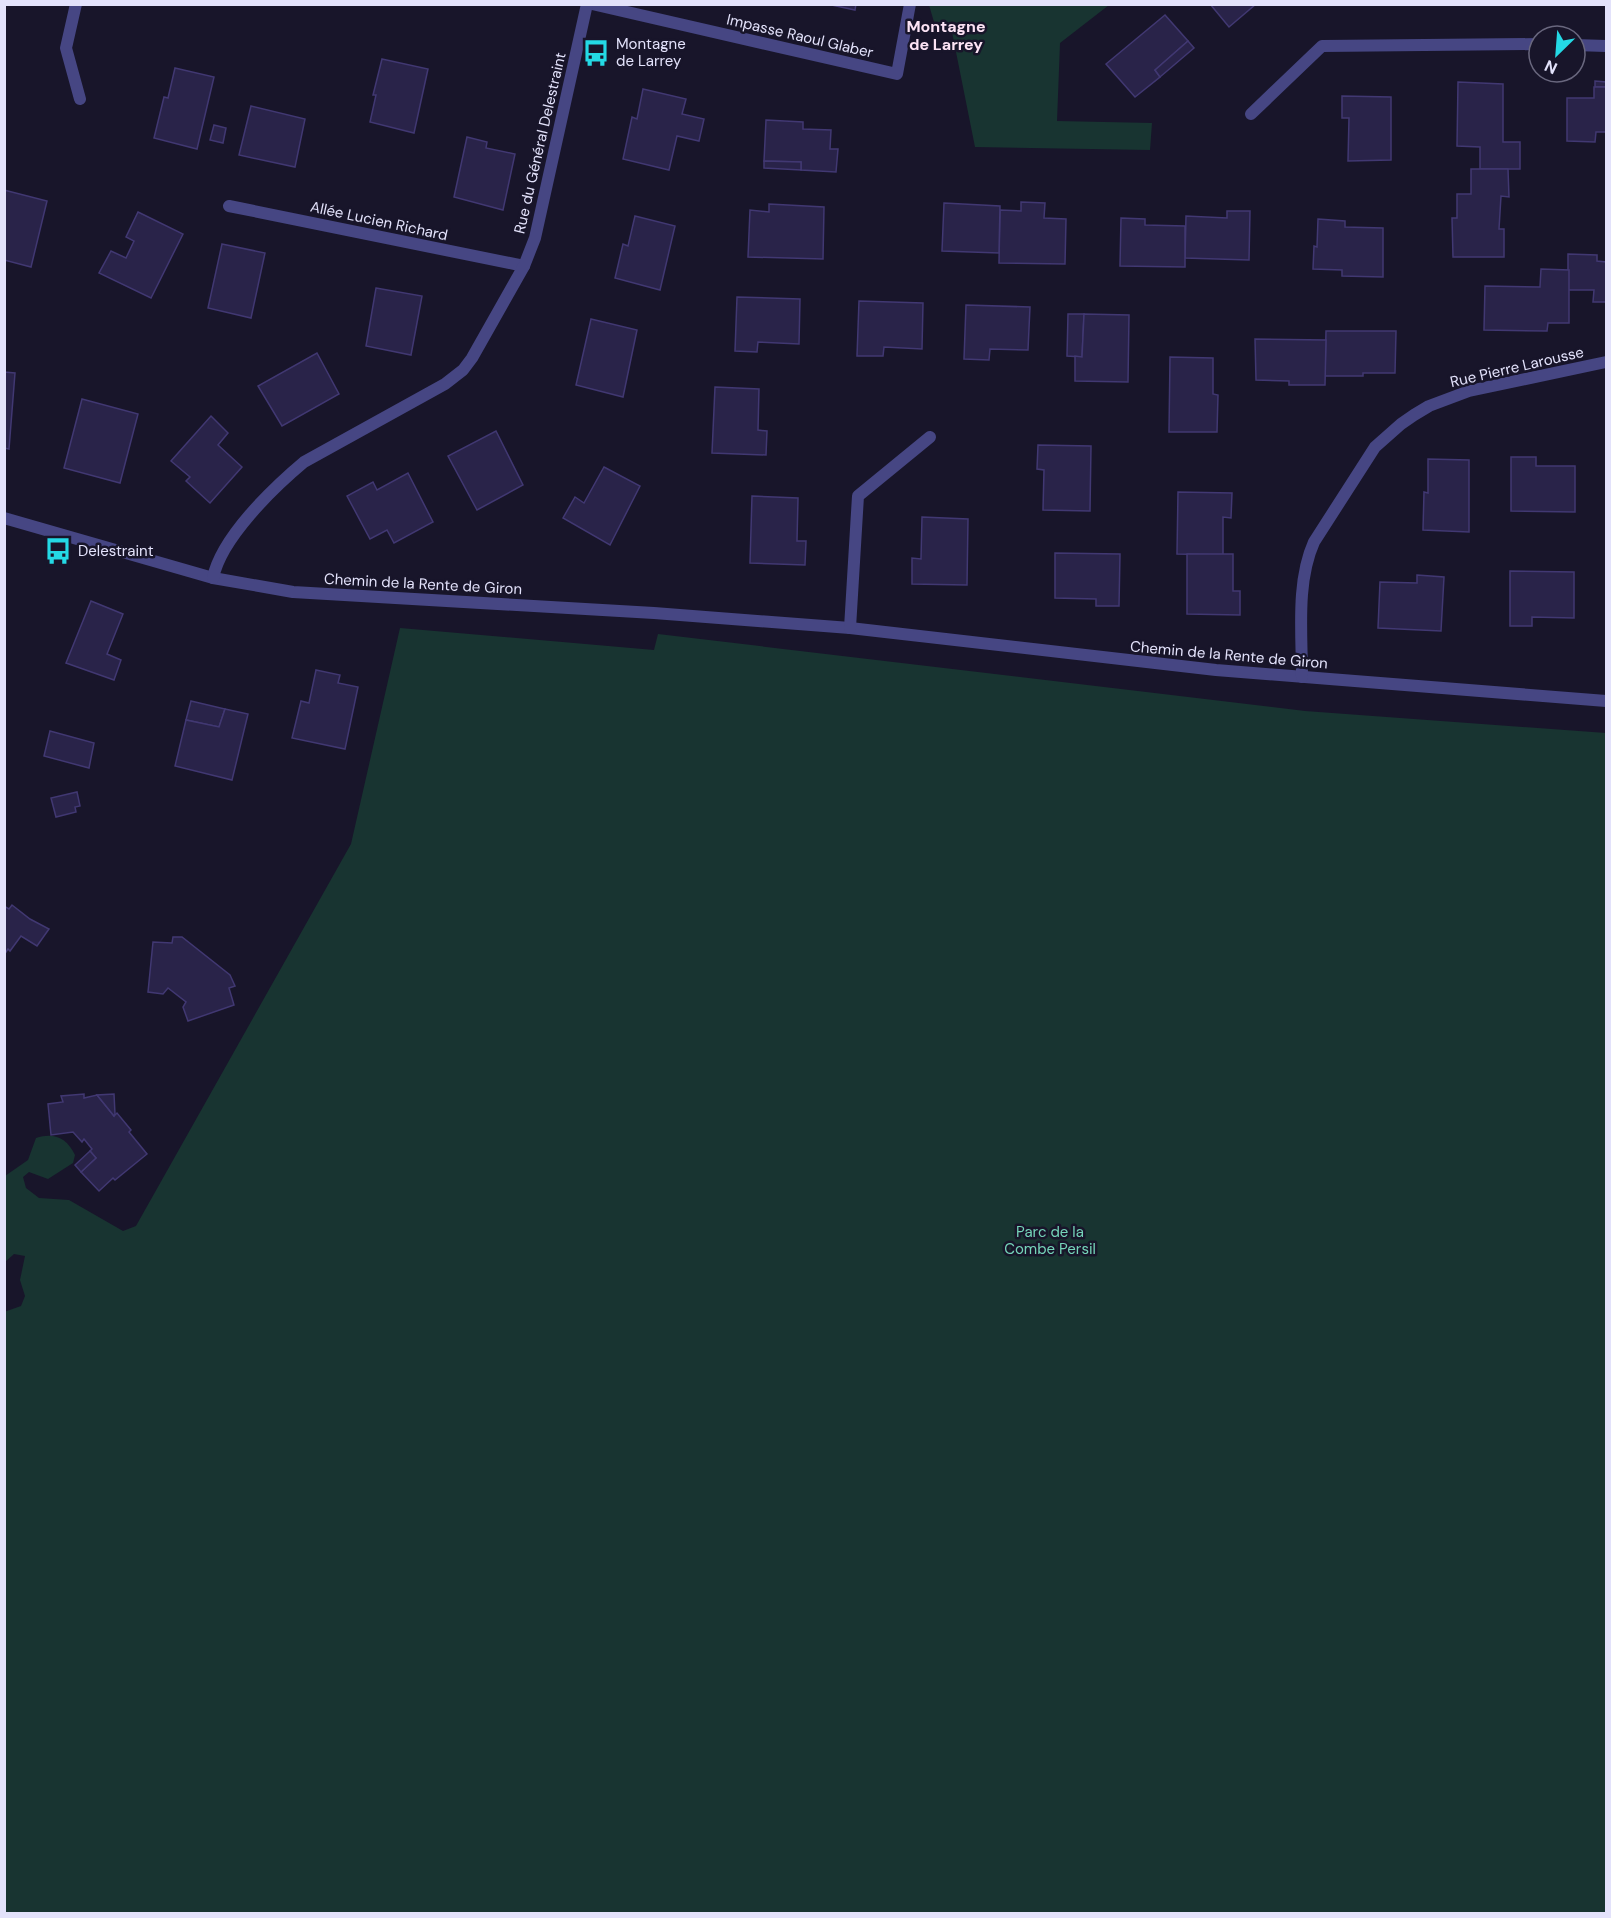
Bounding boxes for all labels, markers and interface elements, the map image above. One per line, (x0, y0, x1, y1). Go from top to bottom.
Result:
street label: Impasse Raoul Glaber (725, 9, 876, 63)
district label: Montagne de Larrey (906, 16, 986, 55)
north arrow (1527, 24, 1587, 84)
place label: Montagne de Larrey (616, 34, 686, 71)
bus stop icon: Montagne de Larrey (581, 38, 611, 68)
street label: Rue du Général Delestraint (509, 50, 571, 236)
text: N (1541, 55, 1561, 79)
street label: Allée Lucien Richard (308, 197, 450, 245)
street label: Rue Pierre Larousse (1448, 342, 1586, 392)
bus stop icon: Delestraint (43, 536, 73, 566)
place label: Delestraint (78, 541, 154, 561)
street label: Chemin de la Rente de Giron (323, 569, 523, 599)
street label: Chemin de la Rente de Giron (1129, 636, 1329, 674)
park label: Parc de la Combe Persil (1004, 1222, 1096, 1259)

